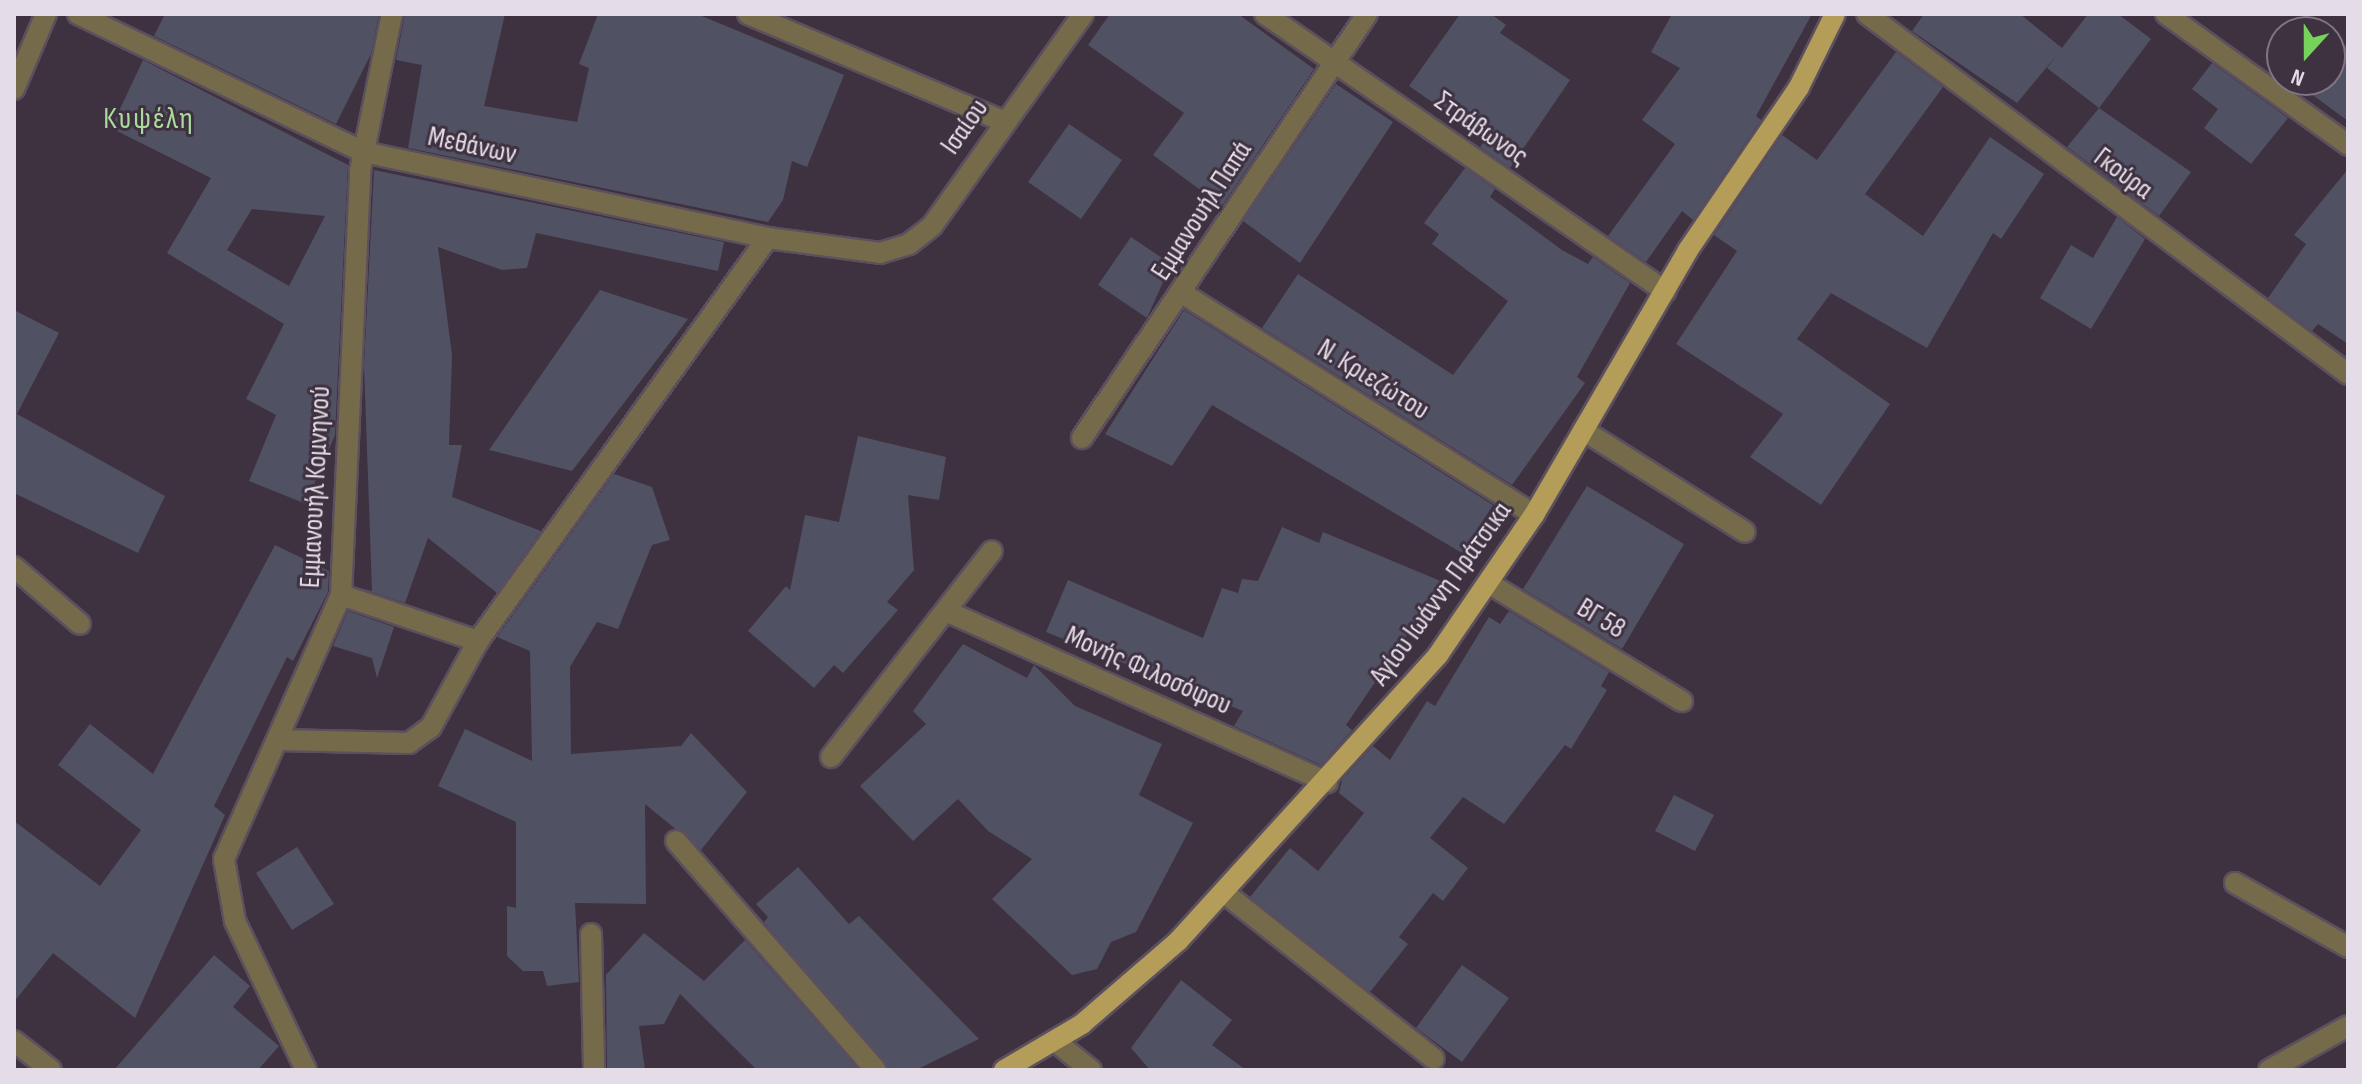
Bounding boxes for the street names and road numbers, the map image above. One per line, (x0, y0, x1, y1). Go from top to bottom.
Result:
street label: Στράβωνος (1428, 85, 1534, 173)
street label: Ισαίου (934, 93, 996, 161)
street label: Μεθάνων (425, 120, 519, 172)
street label: Εμμανουήλ Παπά (1145, 135, 1259, 287)
street label: Γκούρα (2087, 141, 2159, 207)
street label: Ν. Κριεζώτου (1311, 332, 1435, 428)
street label: Εμμανουήλ Κομνηνού (294, 385, 338, 589)
street label: Αγίου Ιωάννη Πράτσικα (1363, 496, 1519, 692)
street label: ΒΓ 58 (1571, 592, 1631, 646)
street label: Μονής Φιλοσόφου (1060, 619, 1236, 723)

